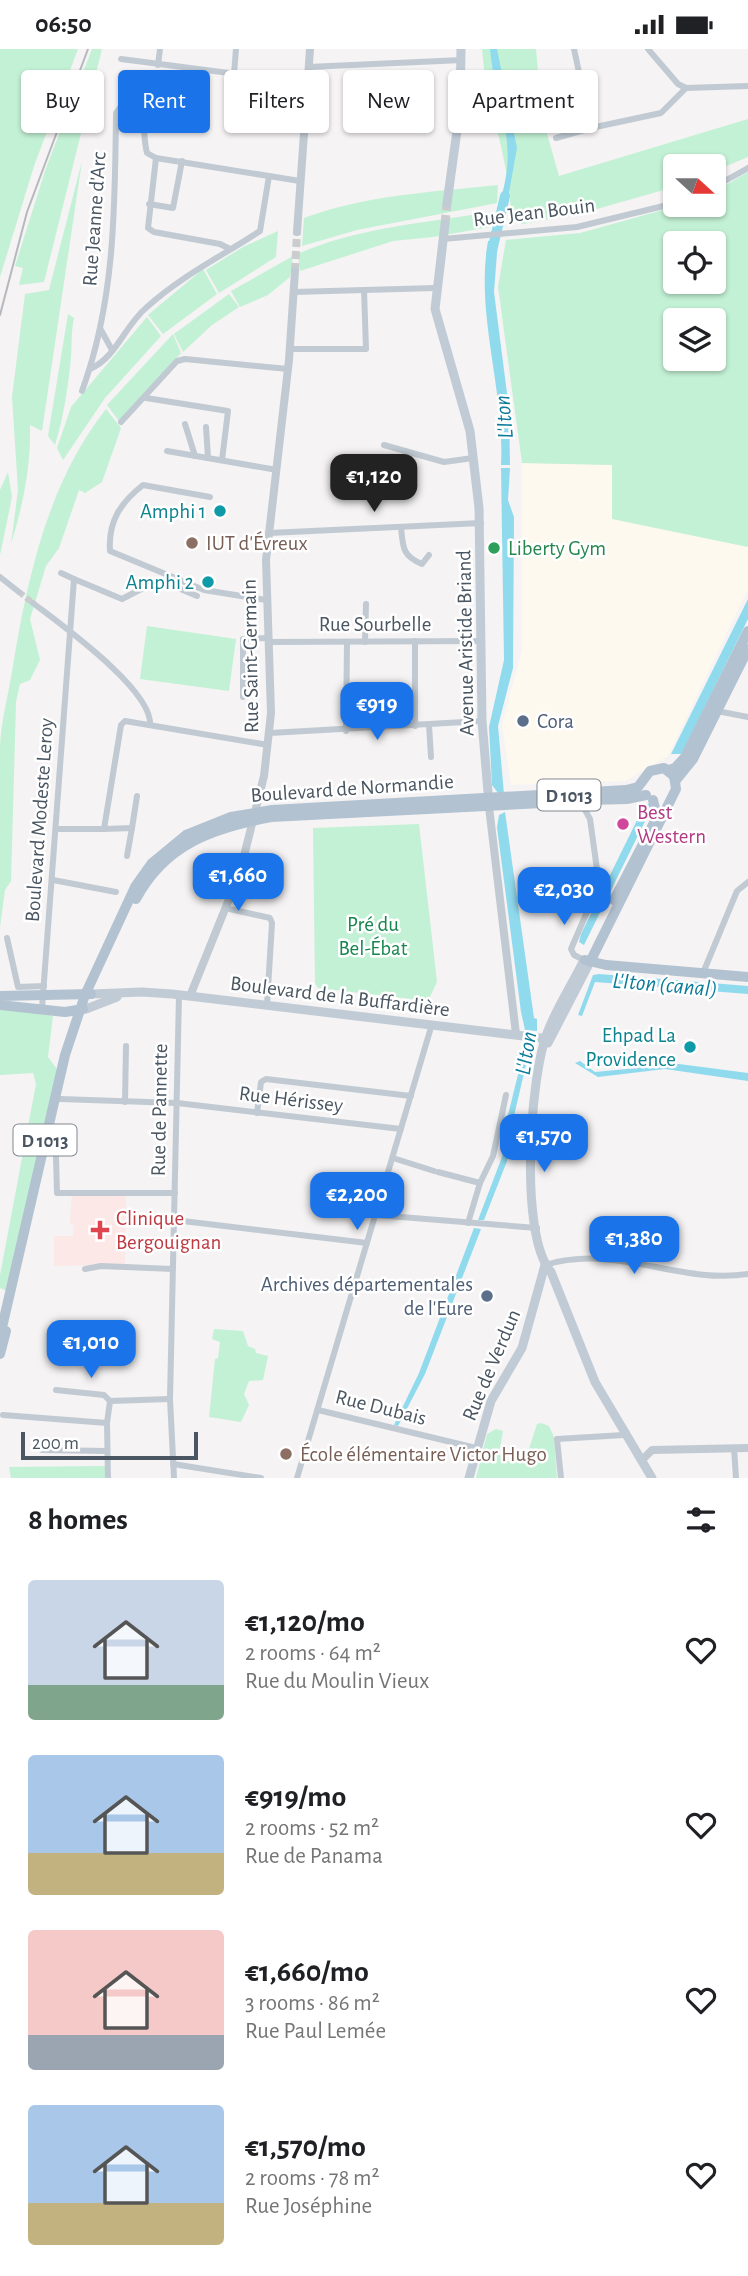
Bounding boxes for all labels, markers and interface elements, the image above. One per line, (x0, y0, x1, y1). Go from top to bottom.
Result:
text: 06:50 (35, 11, 92, 37)
chip: Buy (21, 70, 104, 133)
chip: Rent (118, 70, 210, 133)
chip: Filters (224, 70, 329, 133)
chip: New (343, 70, 434, 133)
chip: Apartment (448, 70, 598, 133)
street label: Rue Jeanne d'Arc (79, 151, 110, 287)
north arrow (663, 154, 726, 217)
map controls (663, 154, 726, 371)
street label: Rue Jean Bouin (472, 195, 596, 230)
button: locate (663, 231, 726, 294)
button: layers (663, 308, 726, 371)
water label: L'Iton (491, 394, 518, 440)
pin: €1,120 (317, 455, 431, 514)
text: €1,120 (346, 465, 402, 488)
place label: Amphi 1 (140, 501, 206, 522)
marker: Amphi 1 (212, 503, 228, 519)
place label: IUT d'Évreux (206, 531, 308, 554)
marker: IUT d'Évreux (184, 535, 200, 551)
place label: Liberty Gym (508, 538, 606, 559)
marker: Liberty Gym (486, 540, 502, 556)
street label: Avenue Aristide Briand (453, 550, 478, 736)
place label: Amphi 2 (126, 572, 194, 593)
marker: Amphi 2 (200, 574, 216, 590)
street label: Rue Saint-Germain (239, 579, 262, 733)
street label: Rue Sourbelle (319, 614, 431, 635)
pin: €919 (336, 683, 418, 742)
text: €919 (356, 693, 398, 716)
place label: Cora (537, 711, 574, 732)
marker: Cora (515, 713, 531, 729)
street label: Boulevard Modeste Leroy (22, 717, 57, 923)
street label: Boulevard de Normandie (250, 771, 454, 806)
road number: D 1013 (538, 779, 600, 811)
place label: Best Western (637, 802, 706, 847)
marker: Best Western (615, 816, 631, 832)
pin: €1,660 (181, 853, 295, 913)
text: €1,660 (209, 864, 267, 887)
pin: €2,030 (507, 867, 621, 927)
text: €2,030 (534, 878, 594, 901)
park label: Pré du Bel-Ébat (338, 914, 408, 959)
water label: L'Iton (canal) (611, 969, 718, 1002)
street label: Boulevard de la Buffardière (229, 973, 451, 1020)
place label: Ehpad La Providence (585, 1025, 676, 1070)
water label: L'Iton (512, 1030, 541, 1077)
marker: Ehpad La Providence (682, 1039, 698, 1055)
street label: Rue de Pannette (148, 1043, 171, 1177)
street label: Rue Hérissey (238, 1083, 344, 1116)
pin: €1,570 (487, 1115, 601, 1174)
road number: D 1013 (14, 1125, 76, 1155)
text: €1,570 (516, 1125, 572, 1148)
pin: €2,200 (300, 1173, 414, 1232)
text: €2,200 (326, 1183, 388, 1206)
place label: Clinique Bergouignan (116, 1208, 221, 1253)
pin: €1,380 (577, 1217, 691, 1276)
marker: Clinique Bergouignan (90, 1220, 110, 1240)
text: €1,380 (605, 1227, 663, 1250)
place label: Archives départementales de l'Eure (261, 1274, 473, 1319)
marker: Archives départementales de l'Eure (479, 1288, 495, 1304)
street label: Rue de Verdun (459, 1306, 524, 1424)
pin: €1,010 (34, 1321, 148, 1380)
text: €1,010 (63, 1331, 119, 1354)
street label: Rue Dubais (333, 1386, 428, 1429)
scale bar (21, 1429, 198, 1461)
text: 200 m (32, 1434, 79, 1453)
place label: École élémentaire Victor Hugo (300, 1442, 547, 1465)
marker: École élémentaire Victor Hugo (278, 1446, 294, 1462)
icon: filters (682, 1501, 720, 1539)
text: 8 homes (28, 1505, 128, 1535)
text: €1,120/mo (245, 1607, 365, 1637)
icon: home (84, 1608, 168, 1692)
icon: heart (682, 1631, 720, 1669)
text: 2 rooms · 64 m² (245, 1642, 381, 1665)
text: Rue du Moulin Vieux (245, 1670, 429, 1693)
text: €919/mo (245, 1782, 346, 1812)
icon: home (84, 1783, 168, 1867)
icon: heart (682, 1806, 720, 1844)
text: 2 rooms · 52 m² (245, 1817, 379, 1840)
text: Rue de Panama (245, 1845, 383, 1868)
text: €1,660/mo (245, 1957, 369, 1987)
icon: home (84, 1958, 168, 2042)
icon: heart (682, 1981, 720, 2019)
text: 3 rooms · 86 m² (245, 1992, 380, 2015)
text: Rue Paul Lemée (245, 2020, 386, 2043)
text: €1,570/mo (245, 2132, 366, 2162)
icon: home (84, 2133, 168, 2217)
icon: heart (682, 2156, 720, 2194)
text: 2 rooms · 78 m² (245, 2167, 380, 2190)
text: Rue Joséphine (245, 2195, 372, 2218)

